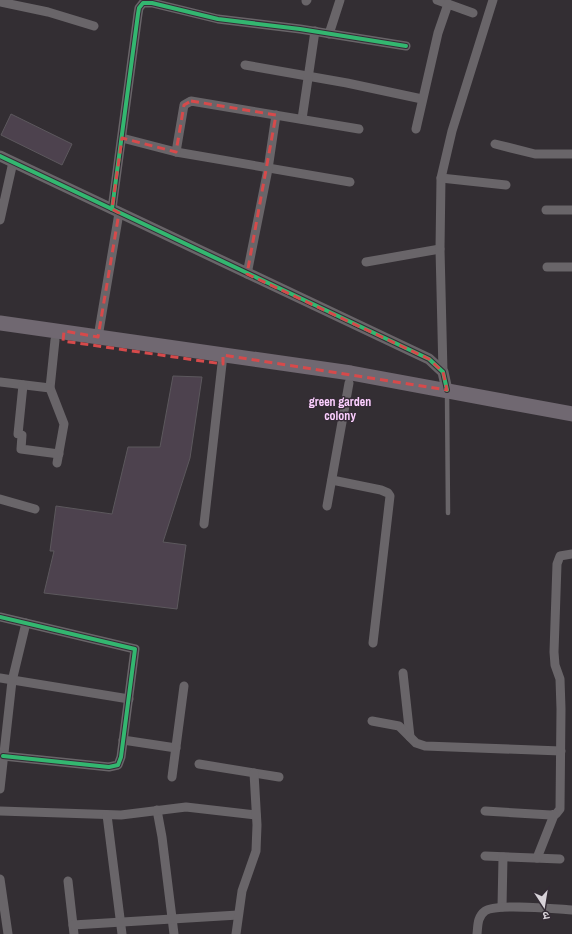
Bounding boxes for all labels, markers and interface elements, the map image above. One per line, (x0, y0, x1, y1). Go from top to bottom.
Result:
district label: green garden colony (309, 394, 371, 424)
north arrow (524, 886, 564, 926)
text: उ (541, 908, 551, 923)

